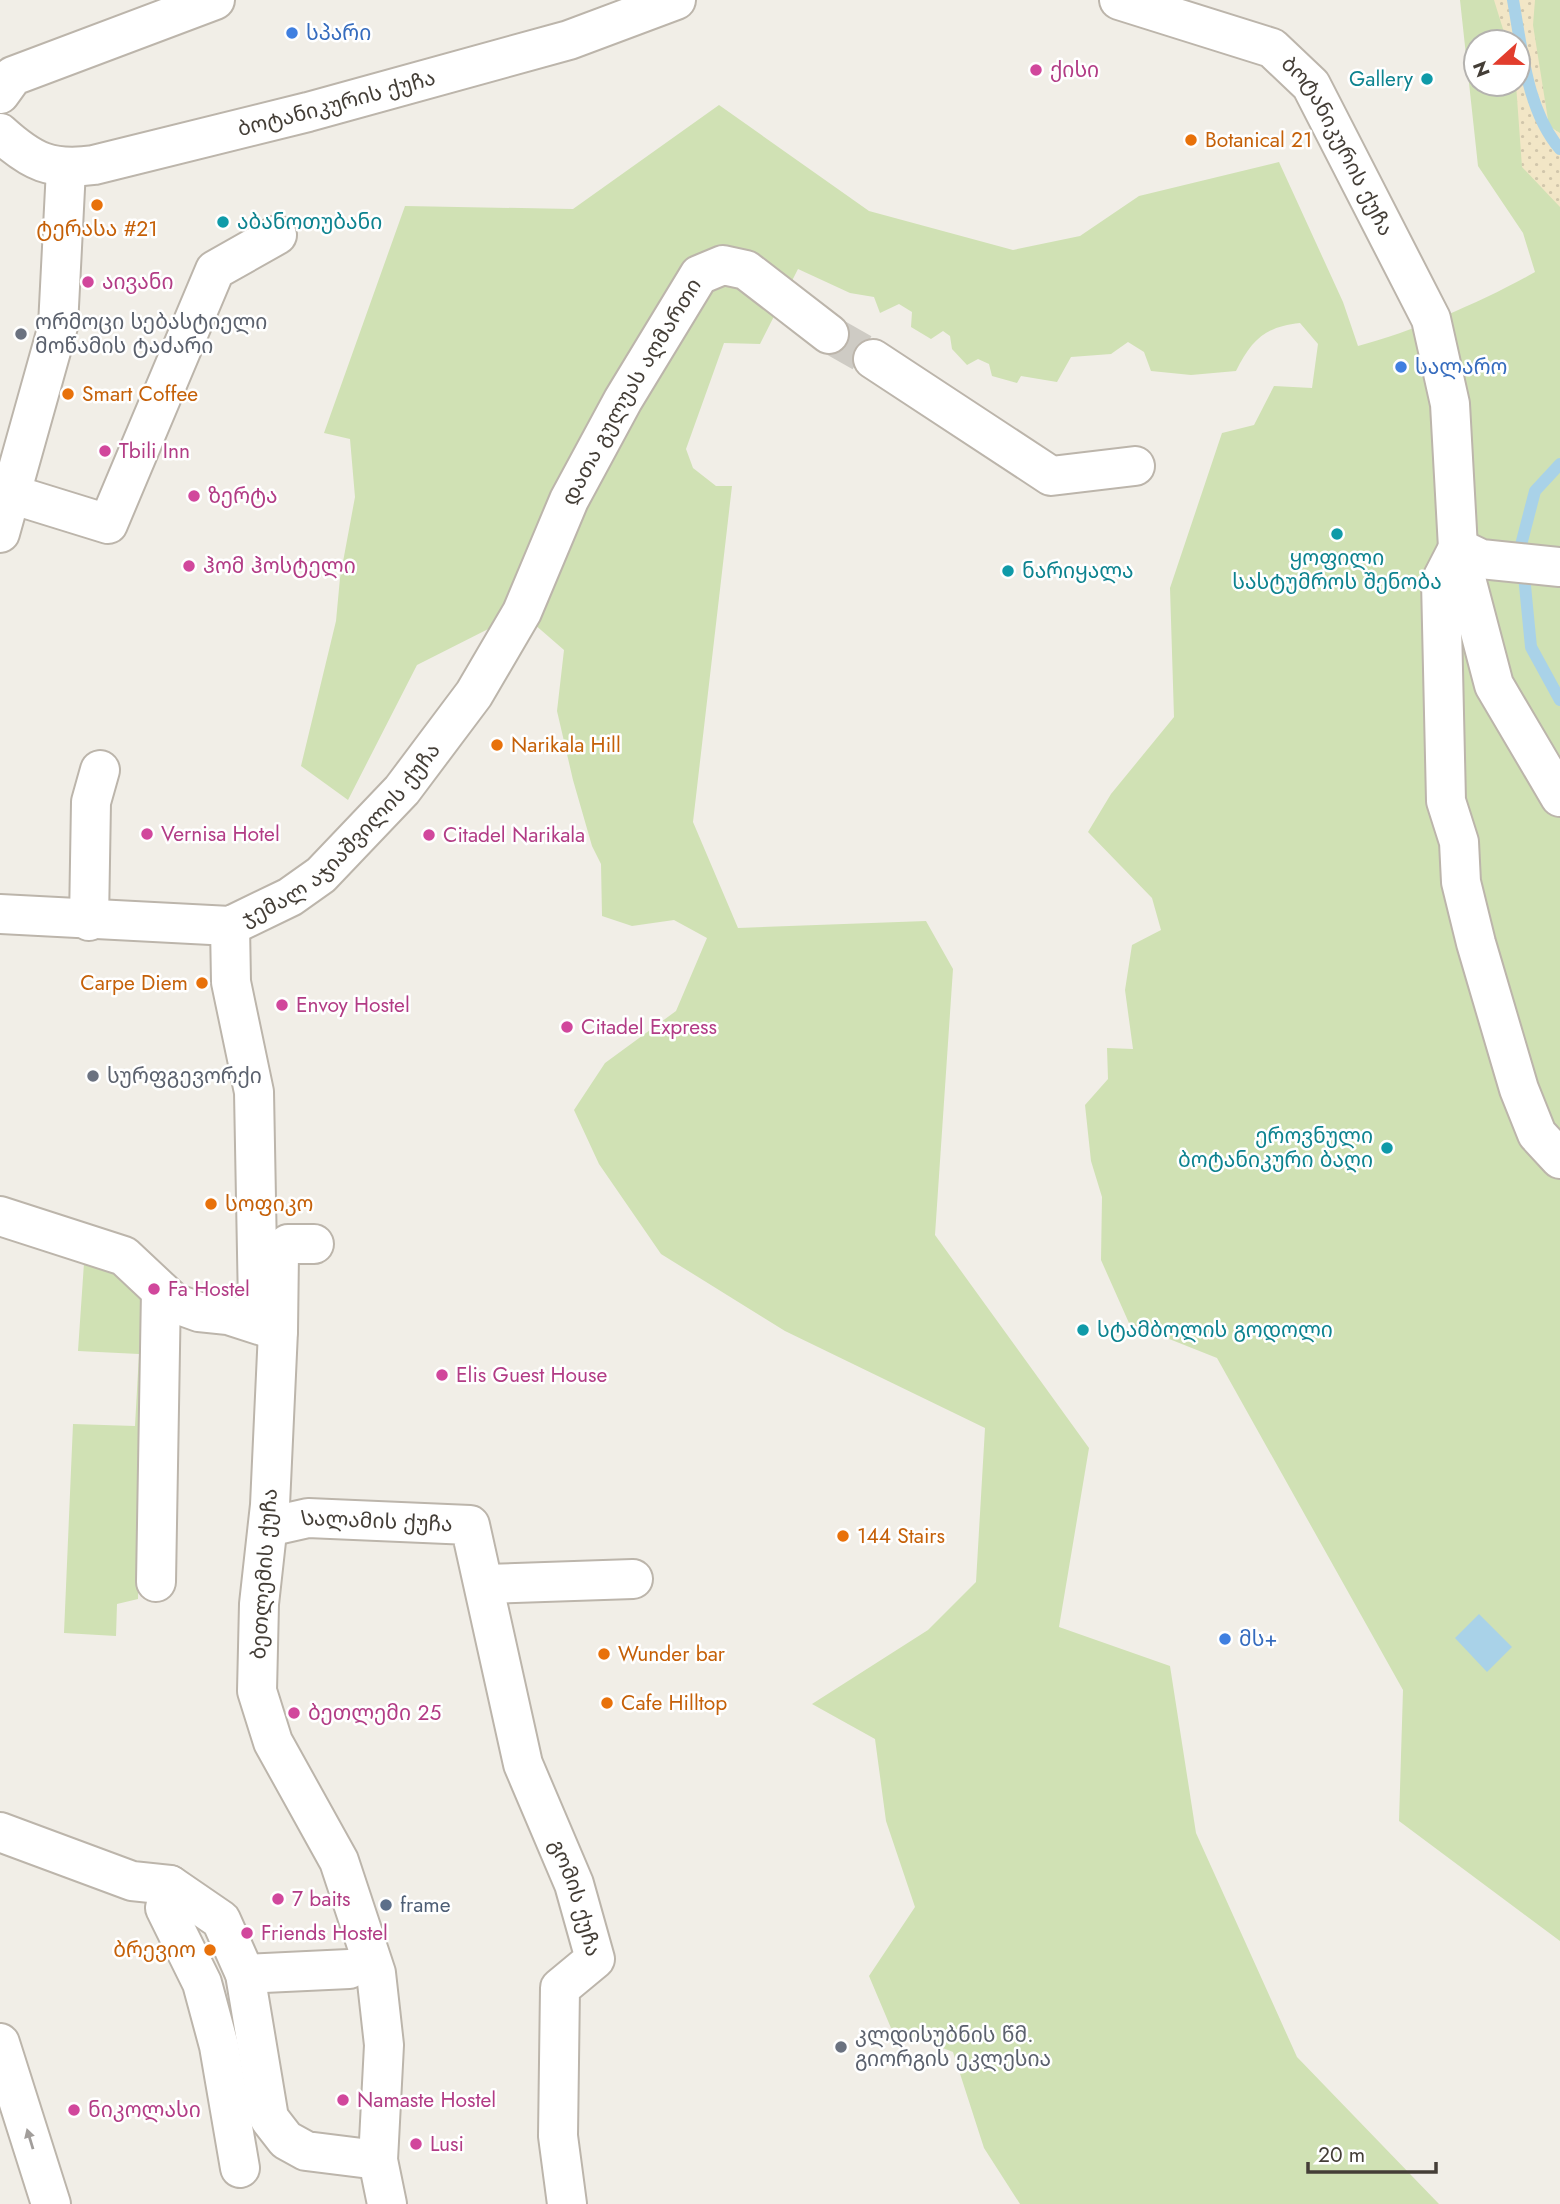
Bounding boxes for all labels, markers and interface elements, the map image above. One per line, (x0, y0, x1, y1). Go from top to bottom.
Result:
place label: სპარი (306, 18, 371, 48)
marker: სპარი (284, 25, 300, 41)
north arrow (1462, 28, 1532, 98)
street label: ბოტანიკურის ქუჩა (1275, 49, 1401, 241)
place label: ქისი (1050, 55, 1099, 85)
text: N (1466, 57, 1497, 81)
marker: ქისი (1028, 62, 1044, 78)
street label: ბოტანიკურის ქუჩა (234, 63, 439, 144)
place label: Gallery (1349, 64, 1414, 94)
marker: Gallery (1419, 71, 1435, 87)
place label: Botanical 21 (1205, 125, 1312, 155)
marker: Botanical 21 (1183, 132, 1199, 148)
marker: ტერასა #21 (89, 197, 105, 213)
place label: აბანოთუბანი (237, 207, 382, 237)
place label: ტერასა #21 (36, 214, 158, 244)
marker: აბანოთუბანი (215, 214, 231, 230)
place label: აივანი (102, 267, 173, 297)
street label: დათა გულუას აღმართი (554, 272, 709, 510)
marker: აივანი (80, 274, 96, 290)
place label: ორმოცი სებასტიელი მოწამის ტაძარი (35, 307, 267, 361)
marker: ორმოცი სებასტიელი მოწამის ტაძარი (13, 326, 29, 342)
place label: სალარო (1415, 352, 1507, 382)
marker: სალარო (1393, 359, 1409, 375)
place label: Smart Coffee (82, 379, 198, 409)
marker: Smart Coffee (60, 386, 76, 402)
place label: Tbili Inn (119, 436, 190, 466)
marker: Tbili Inn (97, 443, 113, 459)
place label: ზერტა (208, 481, 278, 511)
marker: ზერტა (186, 488, 202, 504)
marker: ყოფილი სასტუმროს შენობა (1329, 526, 1345, 542)
place label: ყოფილი სასტუმროს შენობა (1232, 543, 1442, 597)
place label: ჰომ ჰოსტელი (203, 551, 356, 581)
place label: ნარიყალა (1022, 556, 1134, 586)
marker: ჰომ ჰოსტელი (181, 558, 197, 574)
marker: ნარიყალა (1000, 563, 1016, 579)
place label: Narikala Hill (511, 730, 621, 760)
street label: ჯემალ აჯიაშვილის ქუჩა (236, 737, 447, 933)
marker: Narikala Hill (489, 737, 505, 753)
place label: Vernisa Hotel (161, 819, 280, 849)
place label: Citadel Narikala (443, 820, 585, 850)
marker: Vernisa Hotel (139, 826, 155, 842)
marker: Citadel Narikala (421, 827, 437, 843)
place label: Carpe Diem (80, 968, 188, 998)
marker: Carpe Diem (194, 975, 210, 991)
place label: Envoy Hostel (296, 990, 410, 1020)
marker: Envoy Hostel (274, 997, 290, 1013)
place label: Citadel Express (581, 1012, 717, 1042)
marker: Citadel Express (559, 1019, 575, 1035)
place label: სურფგევორქი (107, 1061, 262, 1091)
marker: სურფგევორქი (85, 1068, 101, 1084)
place label: ეროვნული ბოტანიკური ბაღი (1178, 1121, 1373, 1175)
marker: ეროვნული ბოტანიკური ბაღი (1379, 1140, 1395, 1156)
place label: სოფიკო (225, 1189, 313, 1219)
marker: სოფიკო (203, 1196, 219, 1212)
place label: Fa Hostel (168, 1274, 250, 1304)
marker: Fa Hostel (146, 1281, 162, 1297)
place label: სტამბოლის გოდოლი (1097, 1315, 1333, 1345)
marker: სტამბოლის გოდოლი (1075, 1322, 1091, 1338)
place label: Elis Guest House (456, 1360, 607, 1390)
marker: Elis Guest House (434, 1367, 450, 1383)
street label: ბეთლემის ქუჩა (243, 1488, 285, 1660)
street label: სალამის ქუჩა (298, 1502, 453, 1539)
place label: 144 Stairs (857, 1521, 945, 1551)
marker: 144 Stairs (835, 1528, 851, 1544)
place label: მს+ (1239, 1624, 1277, 1654)
marker: მს+ (1217, 1631, 1233, 1647)
place label: Wunder bar (618, 1639, 726, 1669)
marker: Wunder bar (596, 1646, 612, 1662)
place label: Cafe Hilltop (621, 1688, 727, 1718)
marker: Cafe Hilltop (599, 1695, 615, 1711)
place label: ბეთლემი 25 (308, 1698, 441, 1728)
marker: ბეთლემი 25 (286, 1705, 302, 1721)
street label: გომის ქუჩა (542, 1835, 609, 1960)
place label: 7 baits (292, 1884, 350, 1914)
place label: frame (400, 1890, 451, 1920)
marker: 7 baits (270, 1891, 286, 1907)
marker: frame (378, 1897, 394, 1913)
place label: Friends Hostel (261, 1918, 388, 1948)
marker: Friends Hostel (239, 1925, 255, 1941)
place label: ბრევიო (113, 1935, 196, 1965)
marker: ბრევიო (202, 1942, 218, 1958)
place label: კლდისუბნის წმ. გიორგის ეკლესია (855, 2020, 1051, 2074)
marker: კლდისუბნის წმ. გიორგის ეკლესია (833, 2039, 849, 2055)
place label: Namaste Hostel (357, 2085, 496, 2115)
marker: Namaste Hostel (335, 2092, 351, 2108)
place label: ნიკოლასი (88, 2095, 201, 2125)
marker: ნიკოლასი (66, 2102, 82, 2118)
one-way arrow (25, 2128, 35, 2149)
place label: Lusi (430, 2129, 464, 2159)
scale bar (1308, 2130, 1436, 2174)
marker: Lusi (408, 2136, 424, 2152)
text: 20 m (1318, 2140, 1365, 2170)

